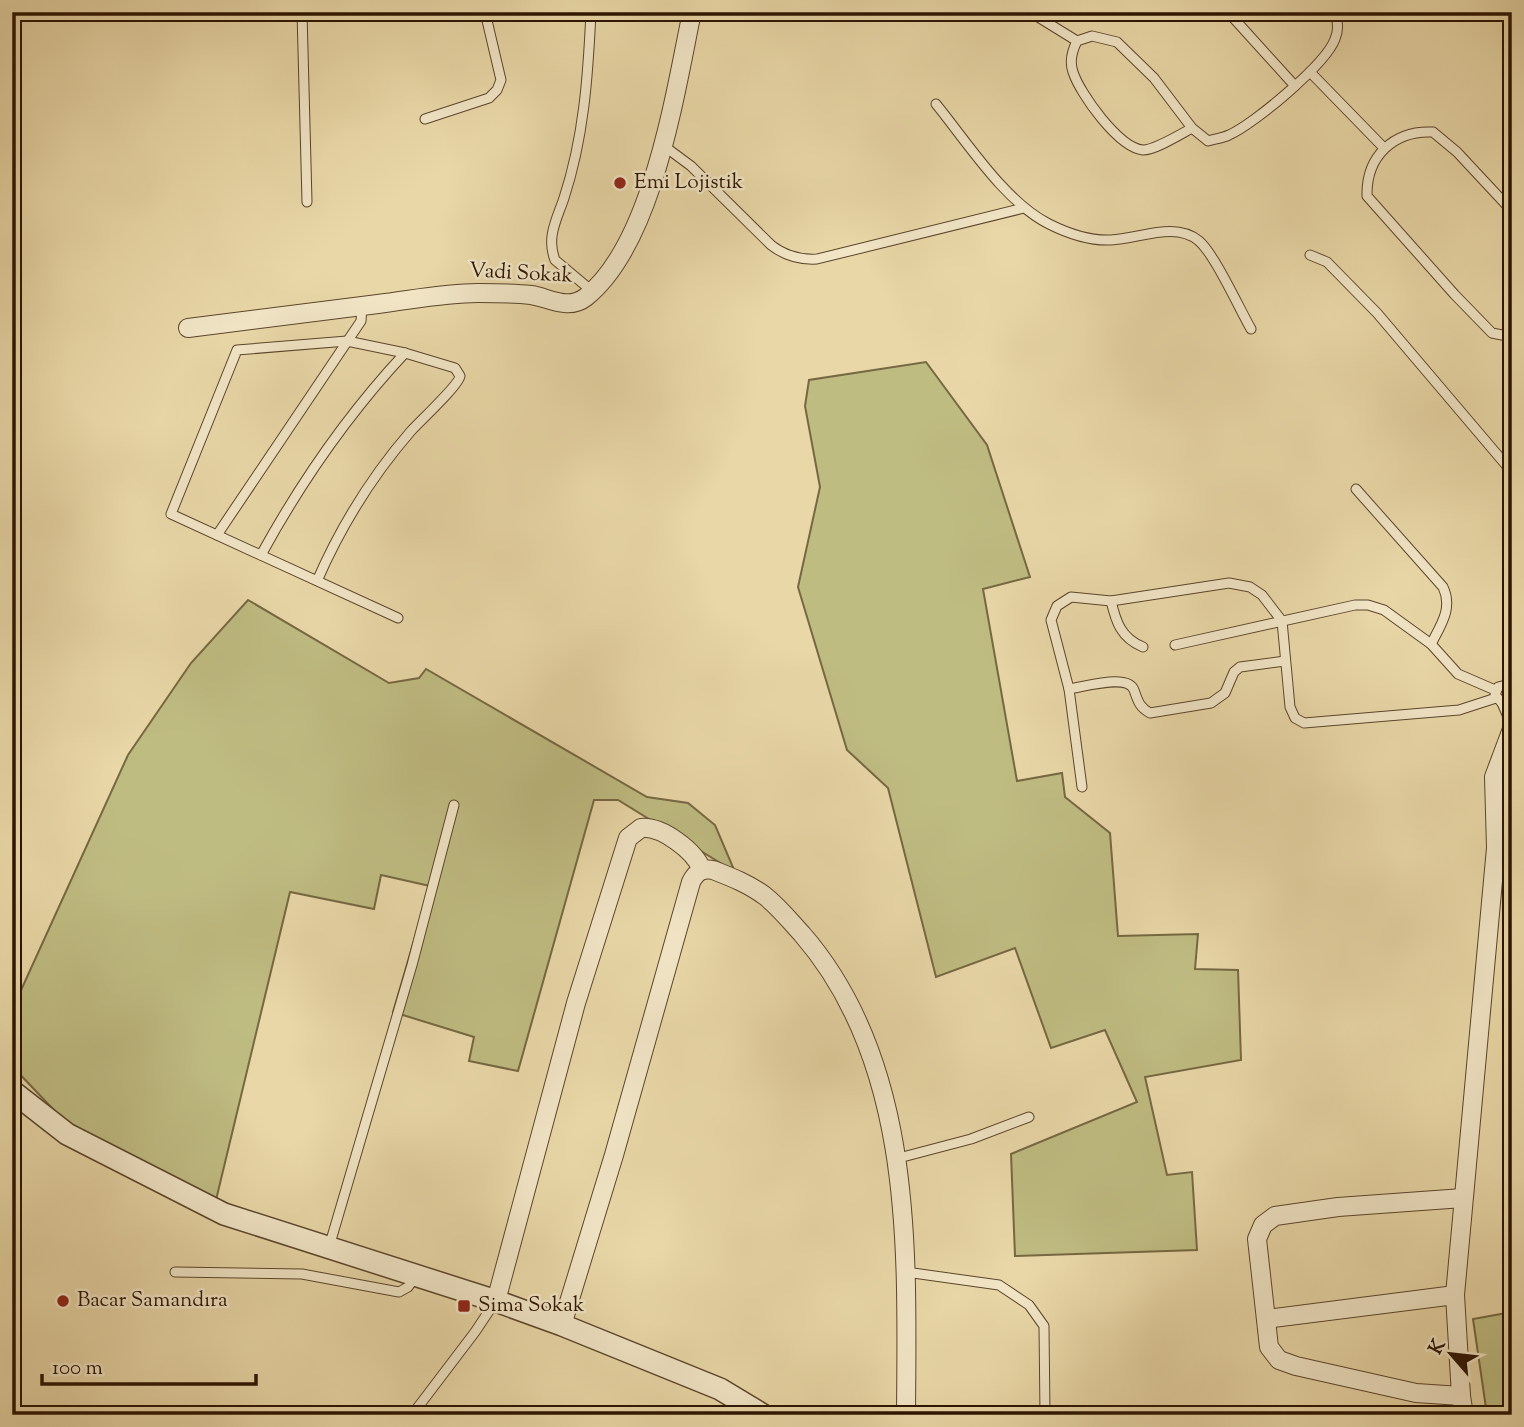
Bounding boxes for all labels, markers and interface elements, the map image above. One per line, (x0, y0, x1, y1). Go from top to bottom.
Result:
place label: Emi Lojistik (634, 168, 744, 198)
marker: Emi Lojistik (612, 175, 628, 191)
street label: Vadi Sokak (468, 256, 574, 292)
place label: Bacar Samandıra (77, 1286, 228, 1316)
place label: Sima Sokak (478, 1291, 585, 1321)
marker: Bacar Samandıra (55, 1293, 71, 1309)
marker: Sima Sokak (456, 1298, 472, 1314)
north arrow (1416, 1318, 1486, 1388)
text: K (1423, 1335, 1453, 1360)
scale bar (42, 1343, 256, 1387)
text: 100 m (52, 1354, 103, 1384)

